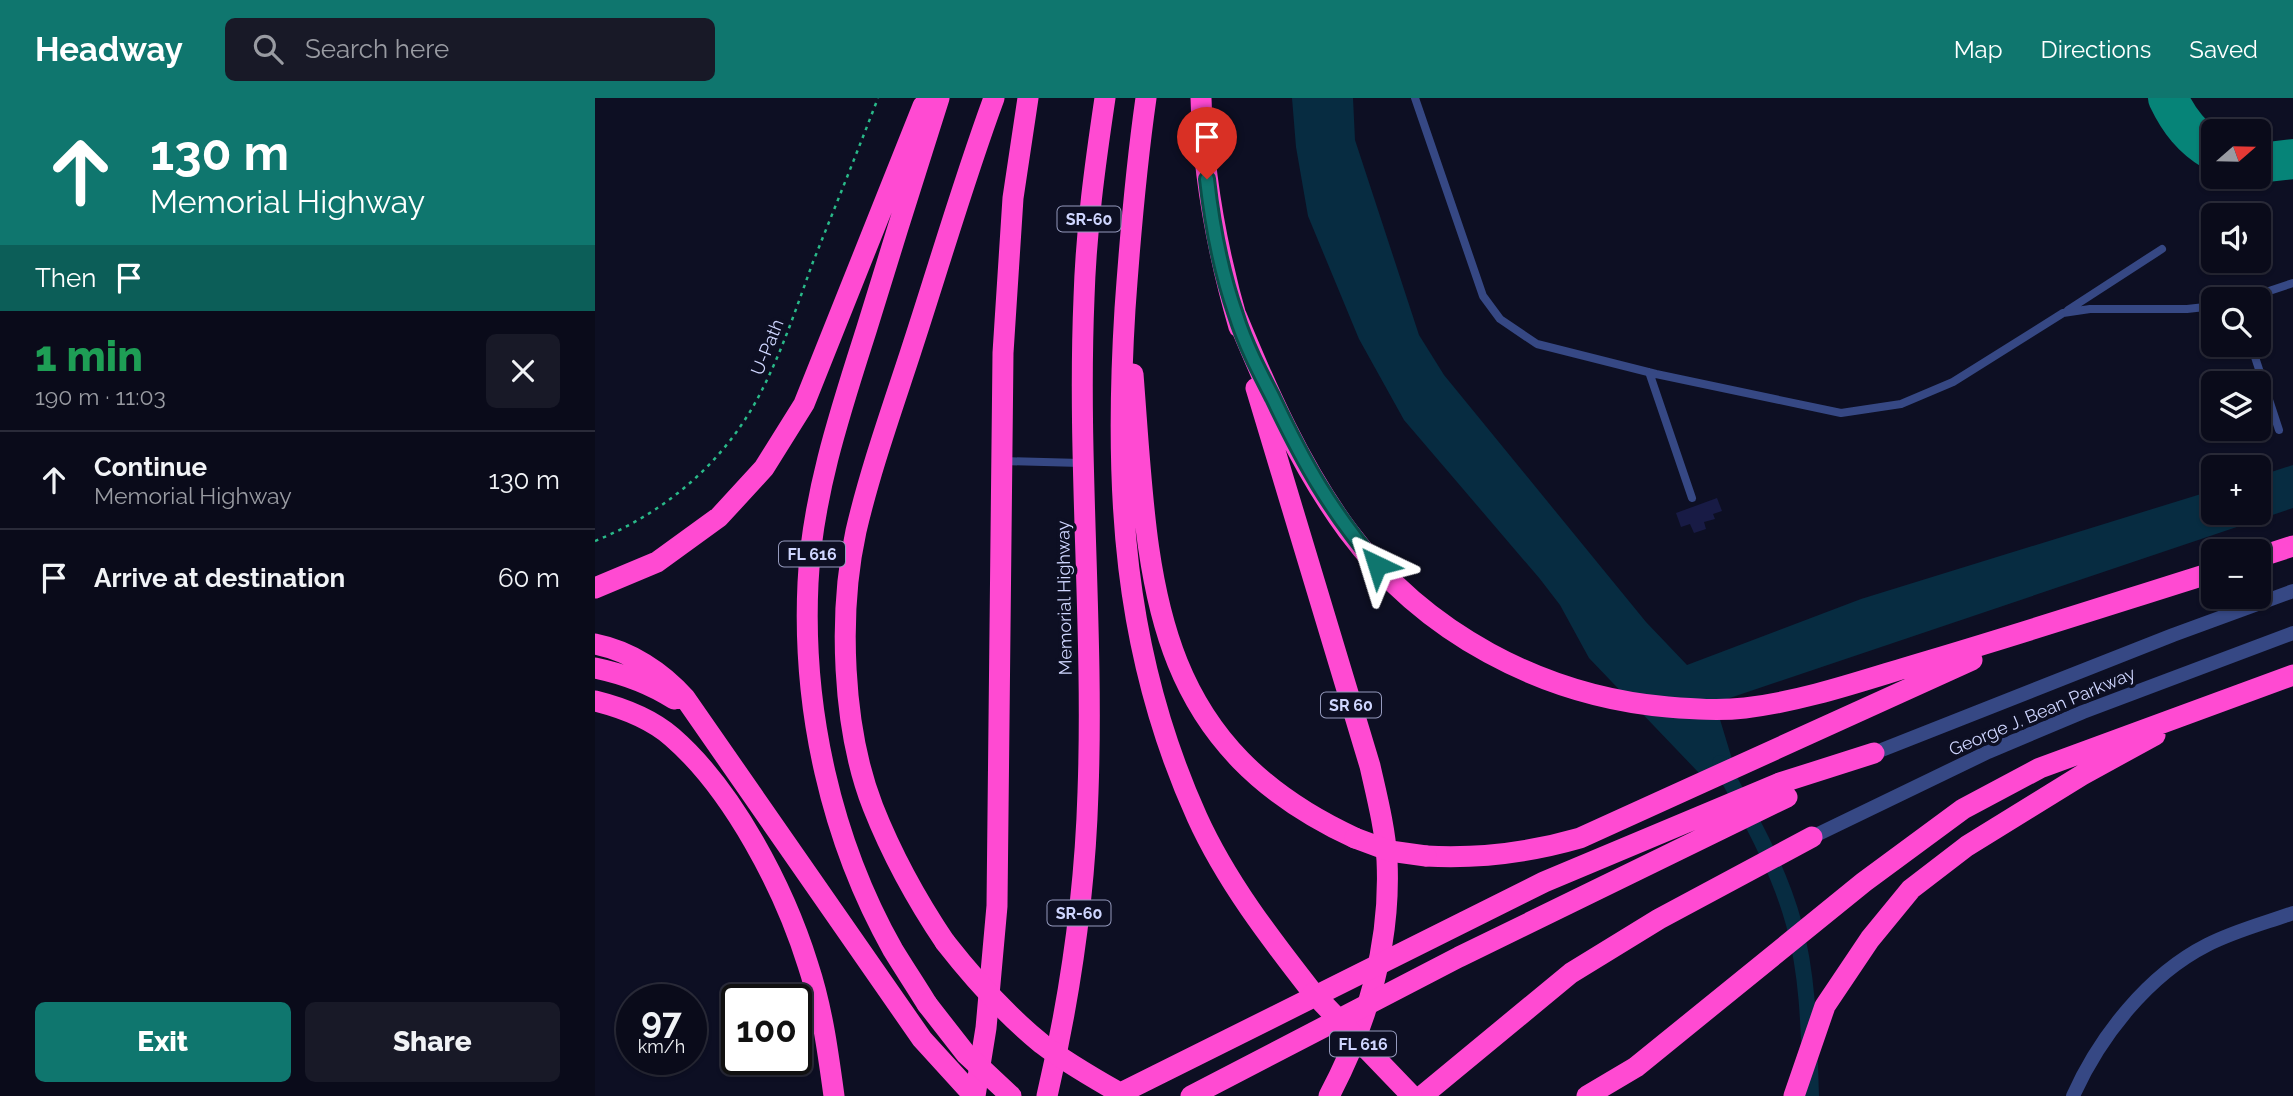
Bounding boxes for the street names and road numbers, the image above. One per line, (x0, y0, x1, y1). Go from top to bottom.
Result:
road number: SR-60 (1057, 206, 1121, 232)
street label: U-Path (746, 316, 788, 378)
street label: Memorial Highway (1052, 520, 1076, 676)
road number: FL 616 (779, 542, 845, 566)
street label: George J. Bean Parkway (1946, 662, 2139, 760)
road number: SR 60 (1321, 692, 1381, 718)
road number: SR-60 (1047, 900, 1111, 926)
road number: FL 616 (1330, 1032, 1396, 1056)

